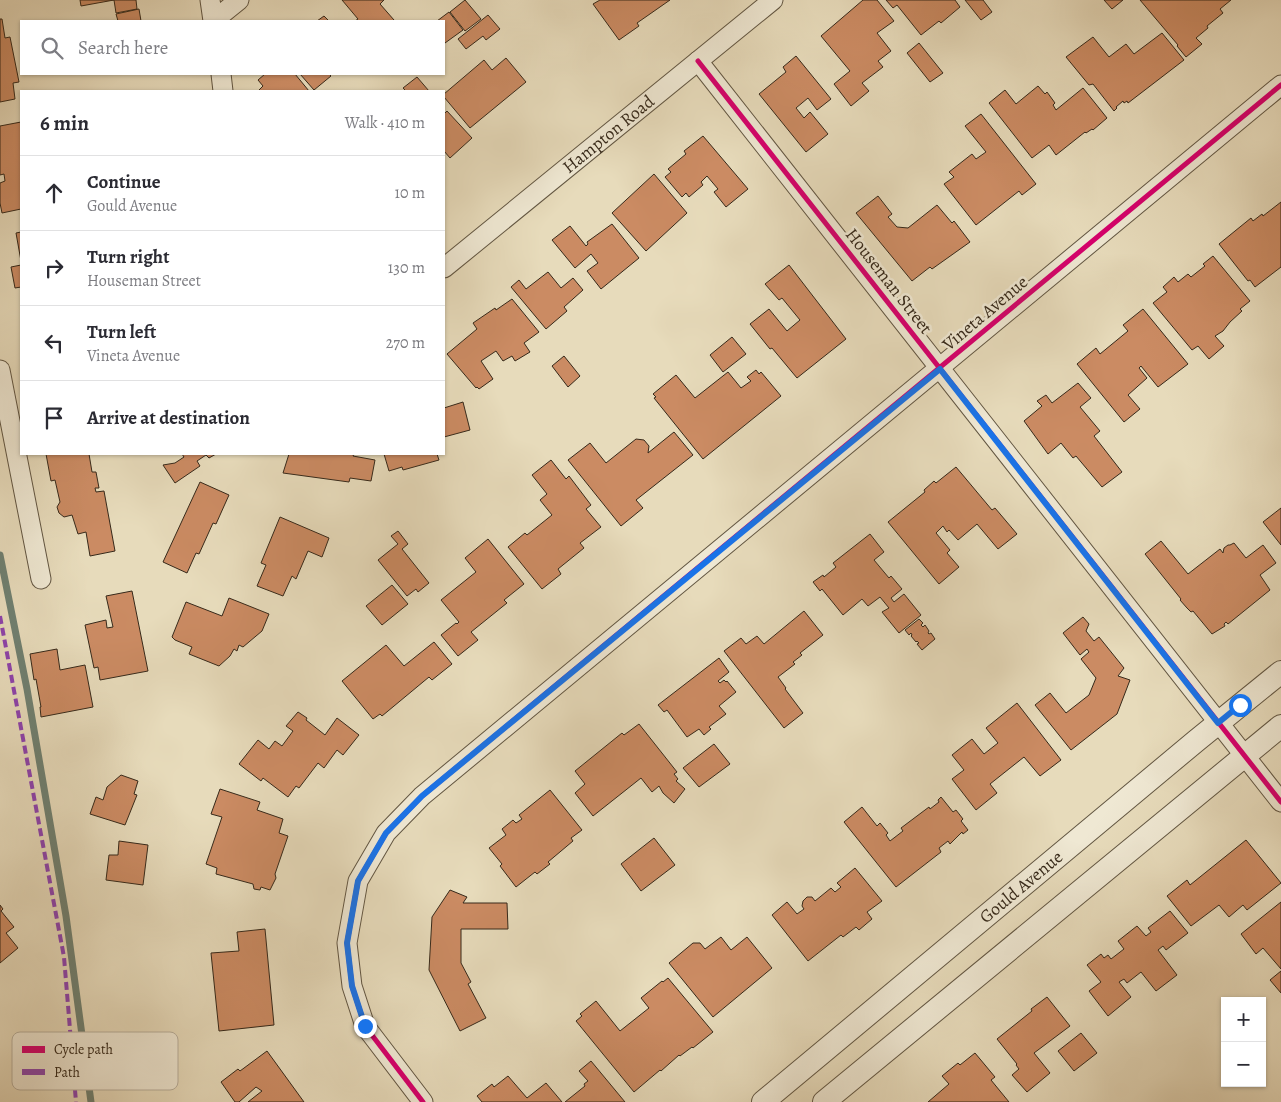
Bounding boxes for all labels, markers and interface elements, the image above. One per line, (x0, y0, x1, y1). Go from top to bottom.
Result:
search box (20, 20, 445, 75)
icon: search (38, 34, 66, 62)
text: Search here (78, 35, 168, 61)
street label: Hampton Road (557, 89, 660, 179)
text: 6 min (40, 109, 89, 137)
text: Walk · 410 m (345, 112, 425, 134)
text: Continue (87, 169, 161, 195)
icon: ahead (40, 179, 68, 207)
text: 10 m (395, 182, 425, 204)
text: Gould Avenue (87, 195, 177, 217)
street label: Houseman Street (840, 223, 938, 339)
text: Turn right (87, 244, 169, 270)
icon: right (40, 254, 68, 282)
text: 130 m (388, 257, 425, 279)
text: Houseman Street (87, 270, 201, 292)
street label: Vineta Avenue (936, 270, 1033, 357)
text: Turn left (87, 319, 156, 345)
icon: left (40, 329, 68, 357)
text: 270 m (386, 332, 425, 354)
text: Vineta Avenue (87, 345, 180, 367)
icon: arrive (40, 404, 68, 432)
text: Arrive at destination (87, 405, 250, 431)
route start (1229, 694, 1252, 717)
street label: Gould Avenue (974, 845, 1068, 929)
map controls (1221, 997, 1266, 1087)
button: + (1221, 997, 1266, 1042)
route end (354, 1015, 377, 1038)
legend (12, 1032, 178, 1090)
text: Cycle path (54, 1040, 114, 1059)
button: − (1221, 1042, 1266, 1087)
text: Path (54, 1063, 81, 1082)

